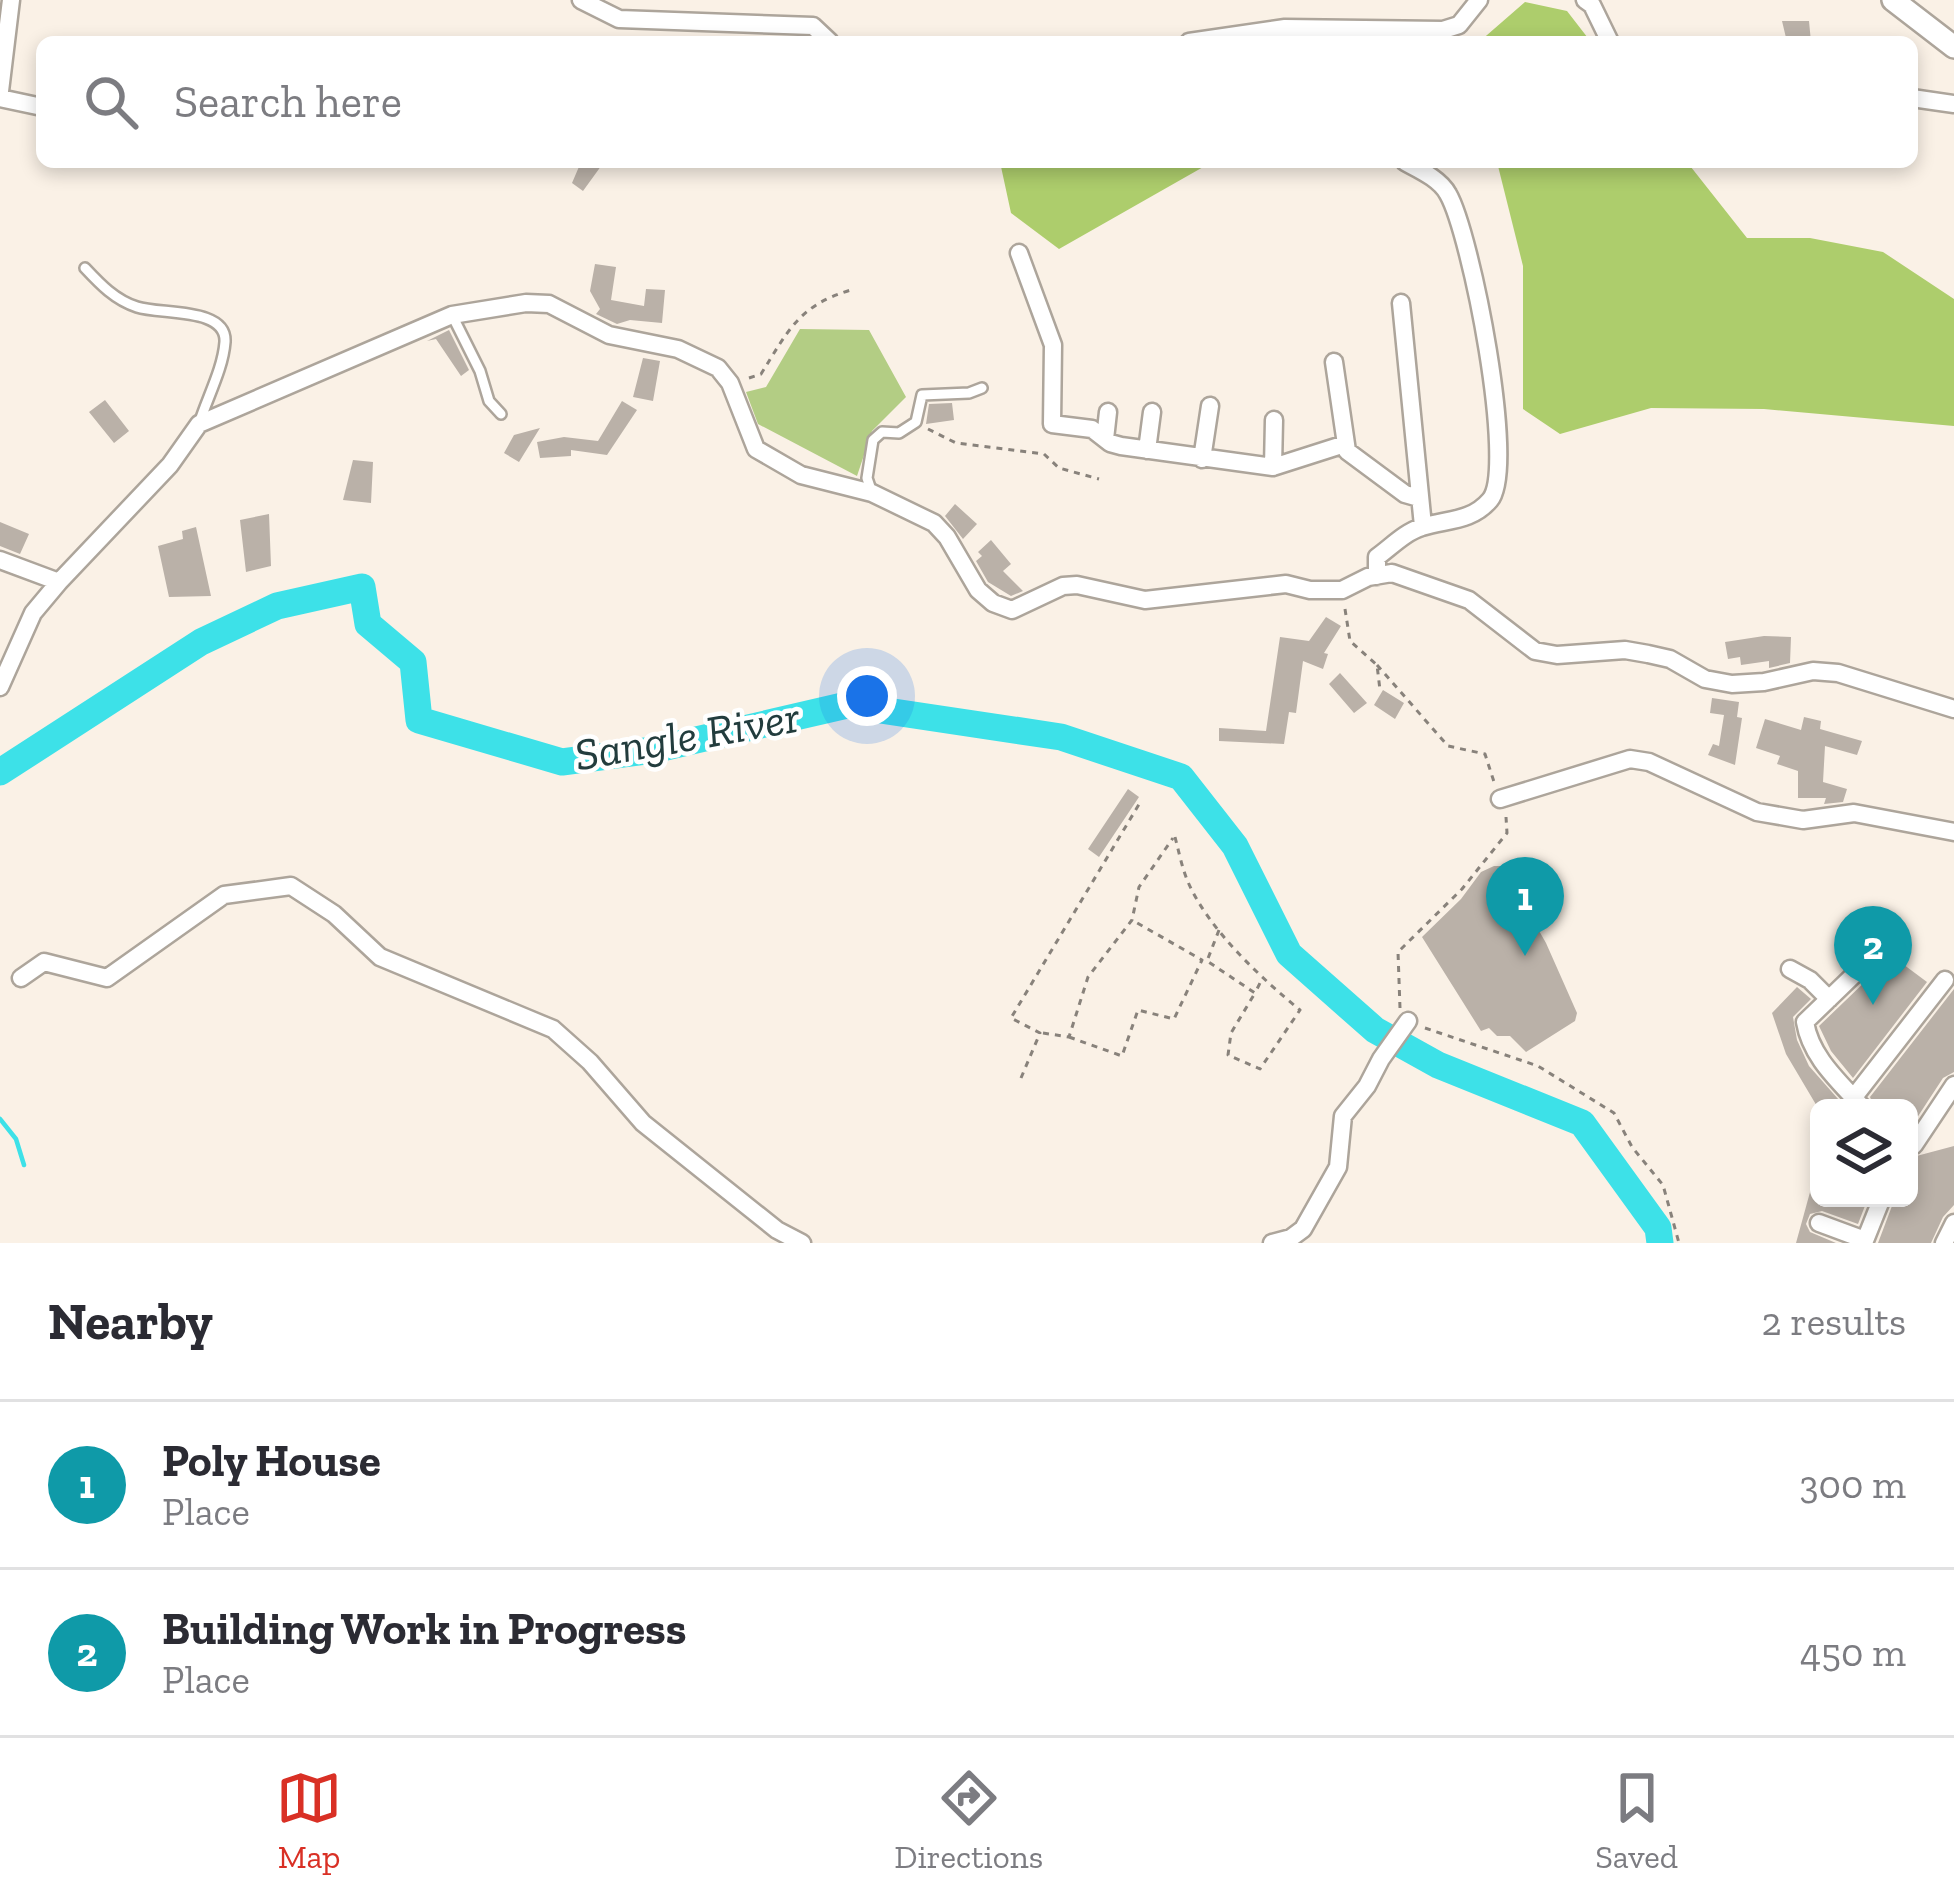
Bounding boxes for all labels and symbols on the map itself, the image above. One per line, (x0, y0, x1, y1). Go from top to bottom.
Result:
your location (837, 666, 897, 726)
water label: Sangle River (570, 690, 804, 782)
pin: 1 (1486, 857, 1564, 956)
pin: 2 (1834, 906, 1912, 1005)

